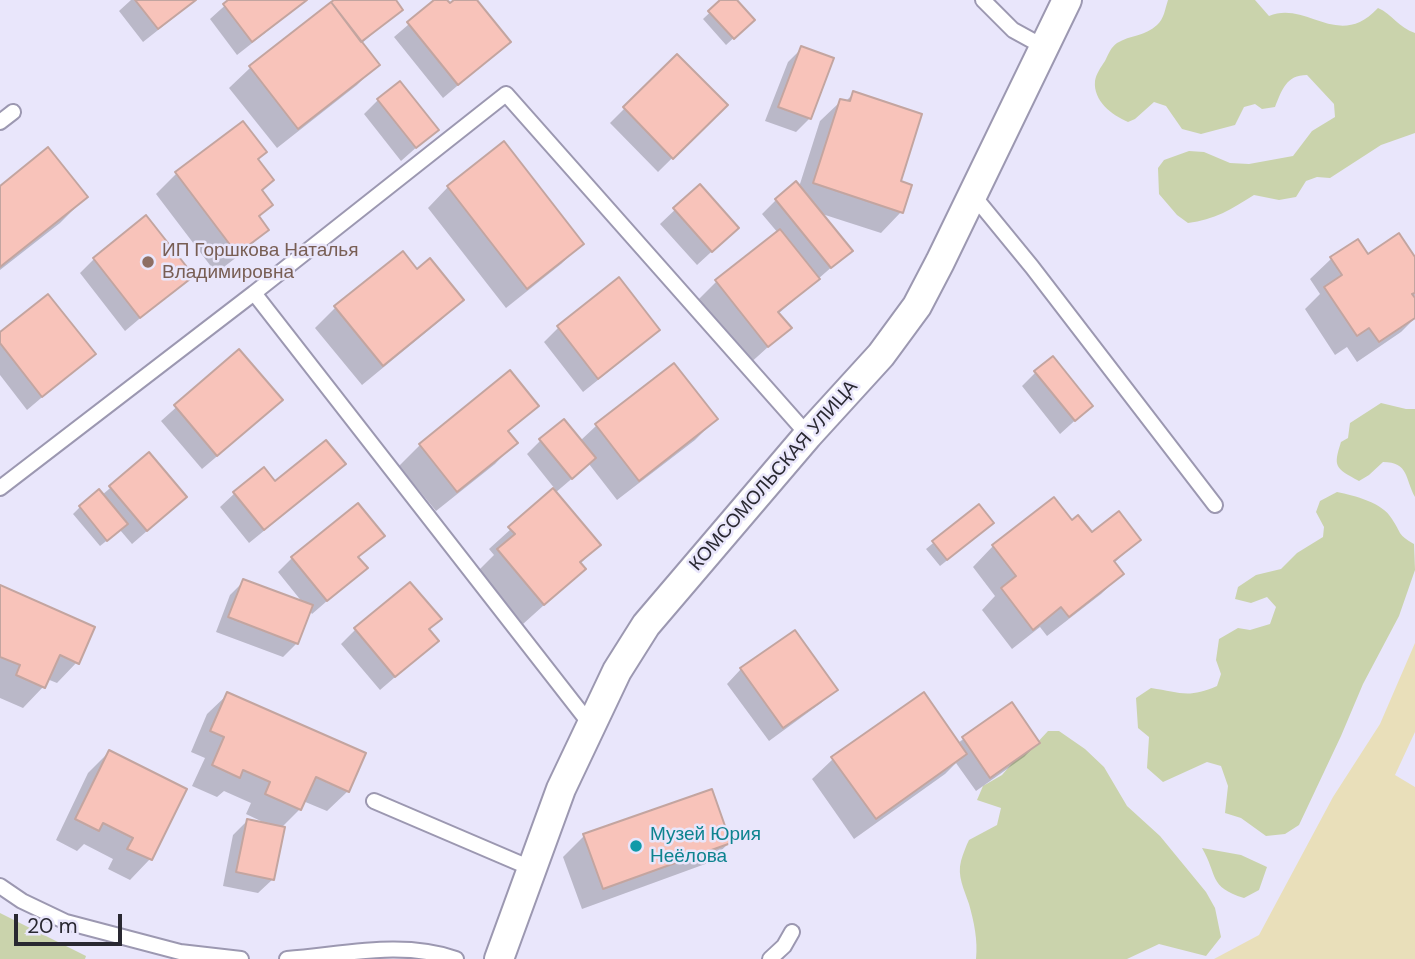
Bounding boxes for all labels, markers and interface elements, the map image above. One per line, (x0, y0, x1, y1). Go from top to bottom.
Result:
place label: ИП Горшкова Наталья Владимировна (162, 240, 359, 284)
marker: ИП Горшкова Наталья Владимировна (140, 254, 156, 270)
street label: КОМСОМОЛЬСКАЯ УЛИЦА (685, 376, 863, 576)
place label: Музей Юрия Неёлова (650, 824, 761, 868)
marker: Музей Юрия Неёлова (628, 838, 644, 854)
scale bar (18, 900, 126, 944)
text: 20 m (27, 912, 78, 940)

